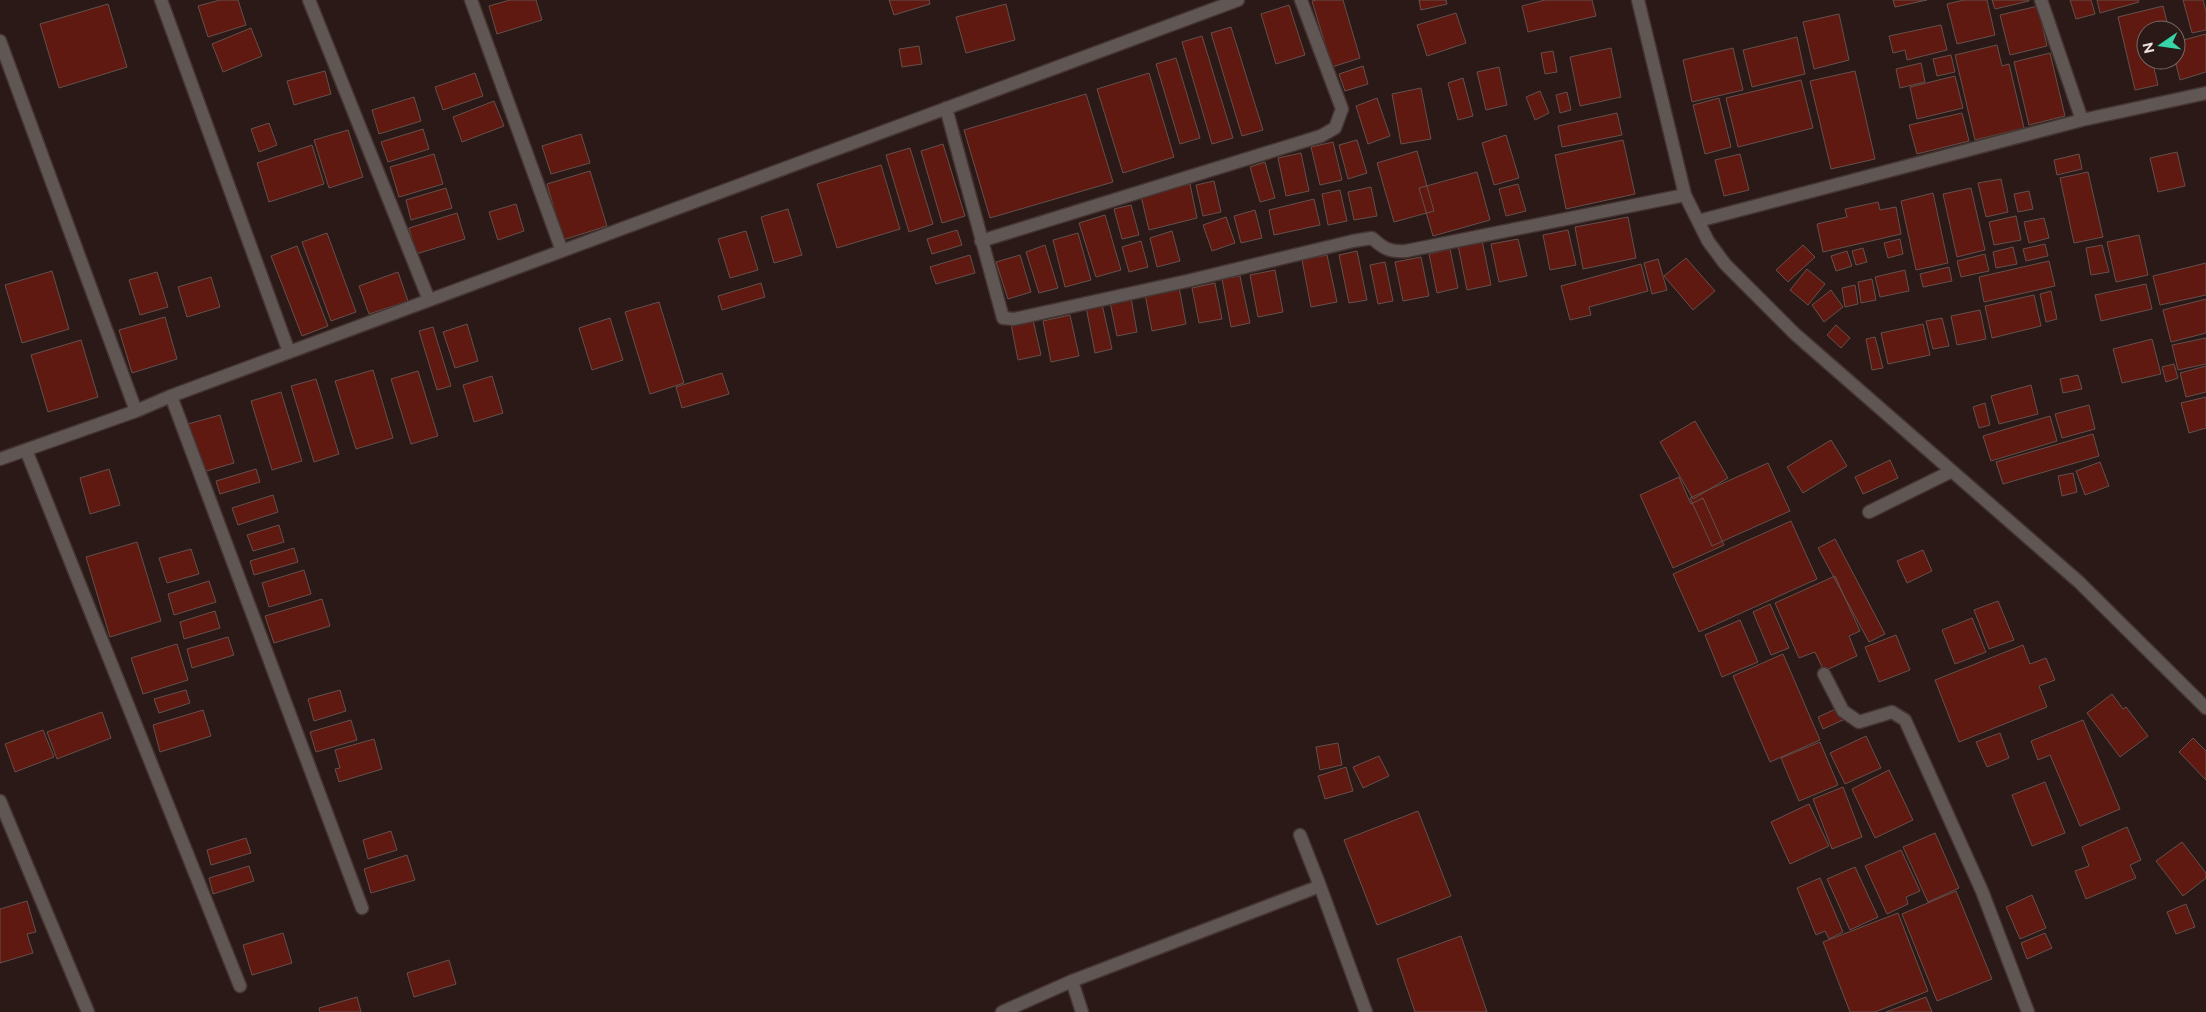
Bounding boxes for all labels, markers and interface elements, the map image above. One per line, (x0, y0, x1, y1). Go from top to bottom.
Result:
north arrow (2136, 20, 2186, 70)
text: N (2139, 41, 2157, 55)

